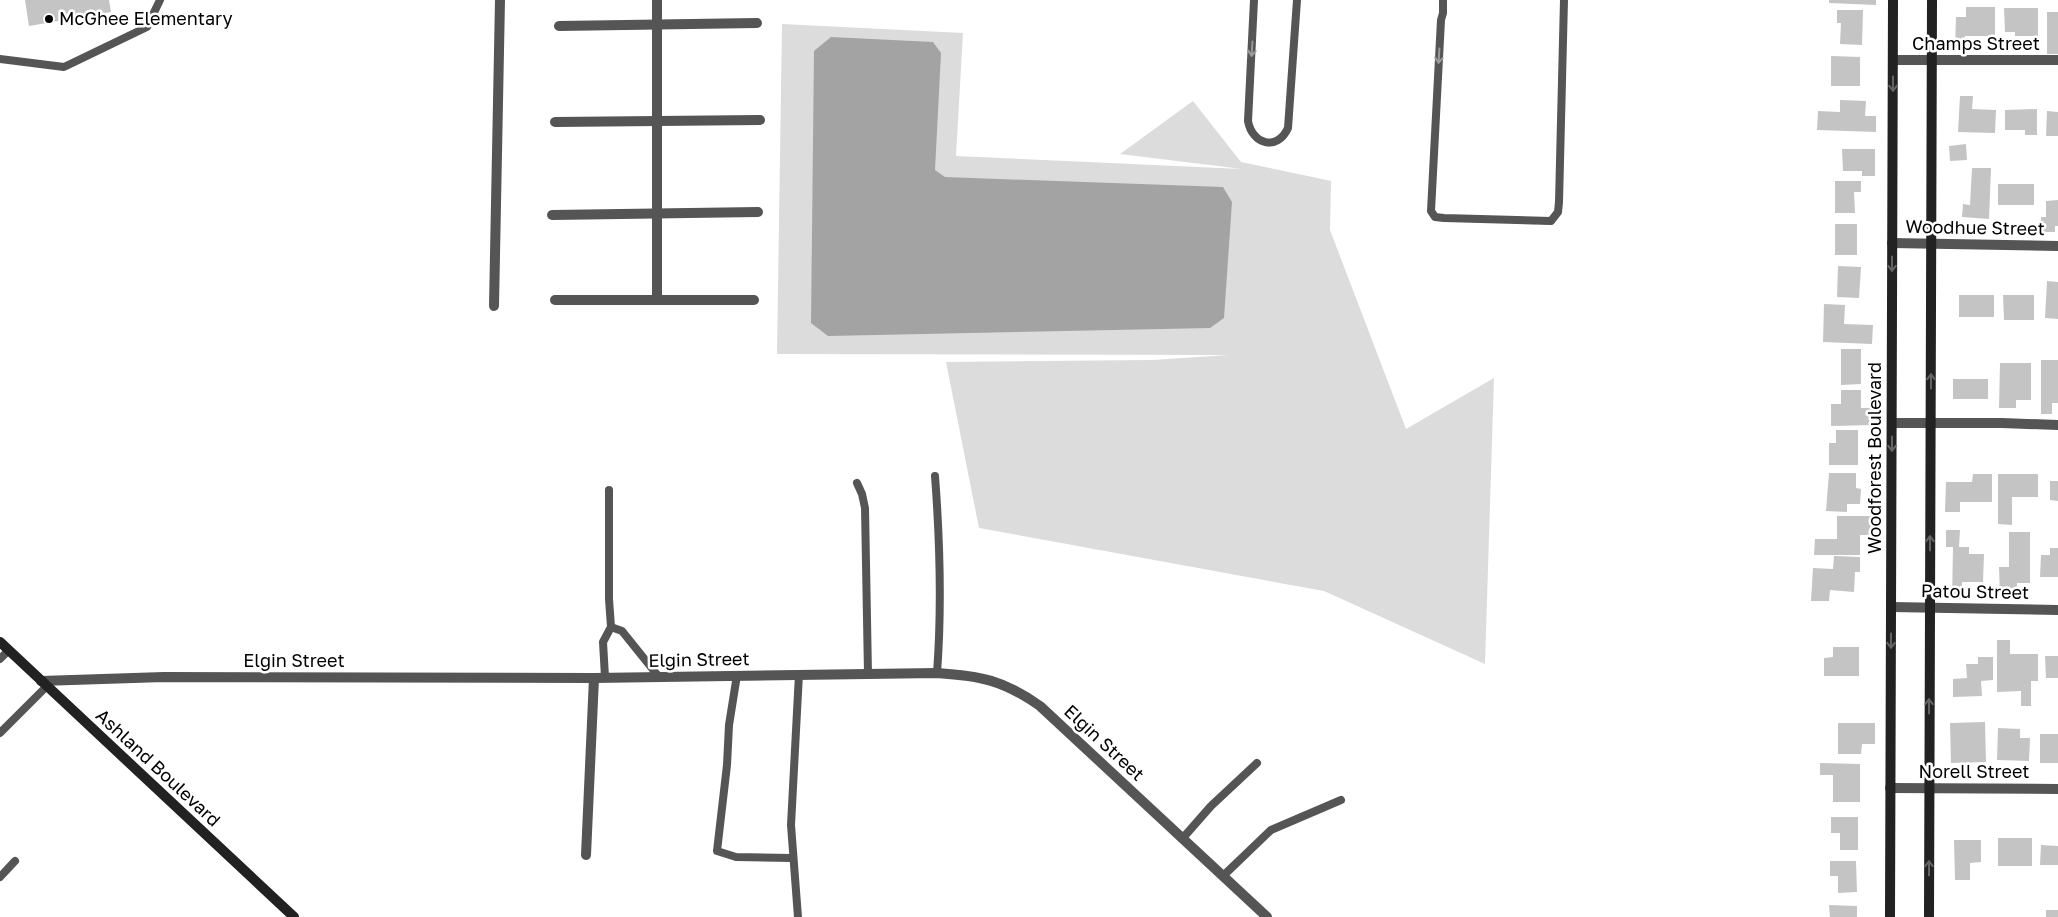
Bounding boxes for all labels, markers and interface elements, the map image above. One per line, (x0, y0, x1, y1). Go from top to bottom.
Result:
place label: McGhee Elementary (59, 7, 233, 29)
marker: McGhee Elementary (43, 13, 55, 25)
street label: Champs Street (1912, 32, 2040, 54)
one-way arrow (1247, 40, 1256, 56)
one-way arrow (1434, 48, 1444, 64)
one-way arrow (1888, 75, 1898, 91)
street label: Woodhue Street (1905, 215, 2045, 239)
one-way arrow (1887, 255, 1897, 271)
street label: Woodforest Boulevard (1863, 362, 1885, 554)
one-way arrow (1926, 373, 1936, 390)
one-way arrow (1887, 435, 1897, 451)
one-way arrow (1925, 536, 1935, 552)
street label: Patou Street (1921, 579, 2029, 603)
one-way arrow (1886, 632, 1896, 649)
street label: Elgin Street (648, 647, 750, 671)
street label: Elgin Street (243, 649, 345, 671)
one-way arrow (1924, 698, 1934, 714)
street label: Elgin Street (1060, 700, 1149, 785)
street label: Ashland Boulevard (92, 704, 225, 831)
street label: Norell Street (1918, 760, 2030, 782)
one-way arrow (1924, 861, 1934, 877)

